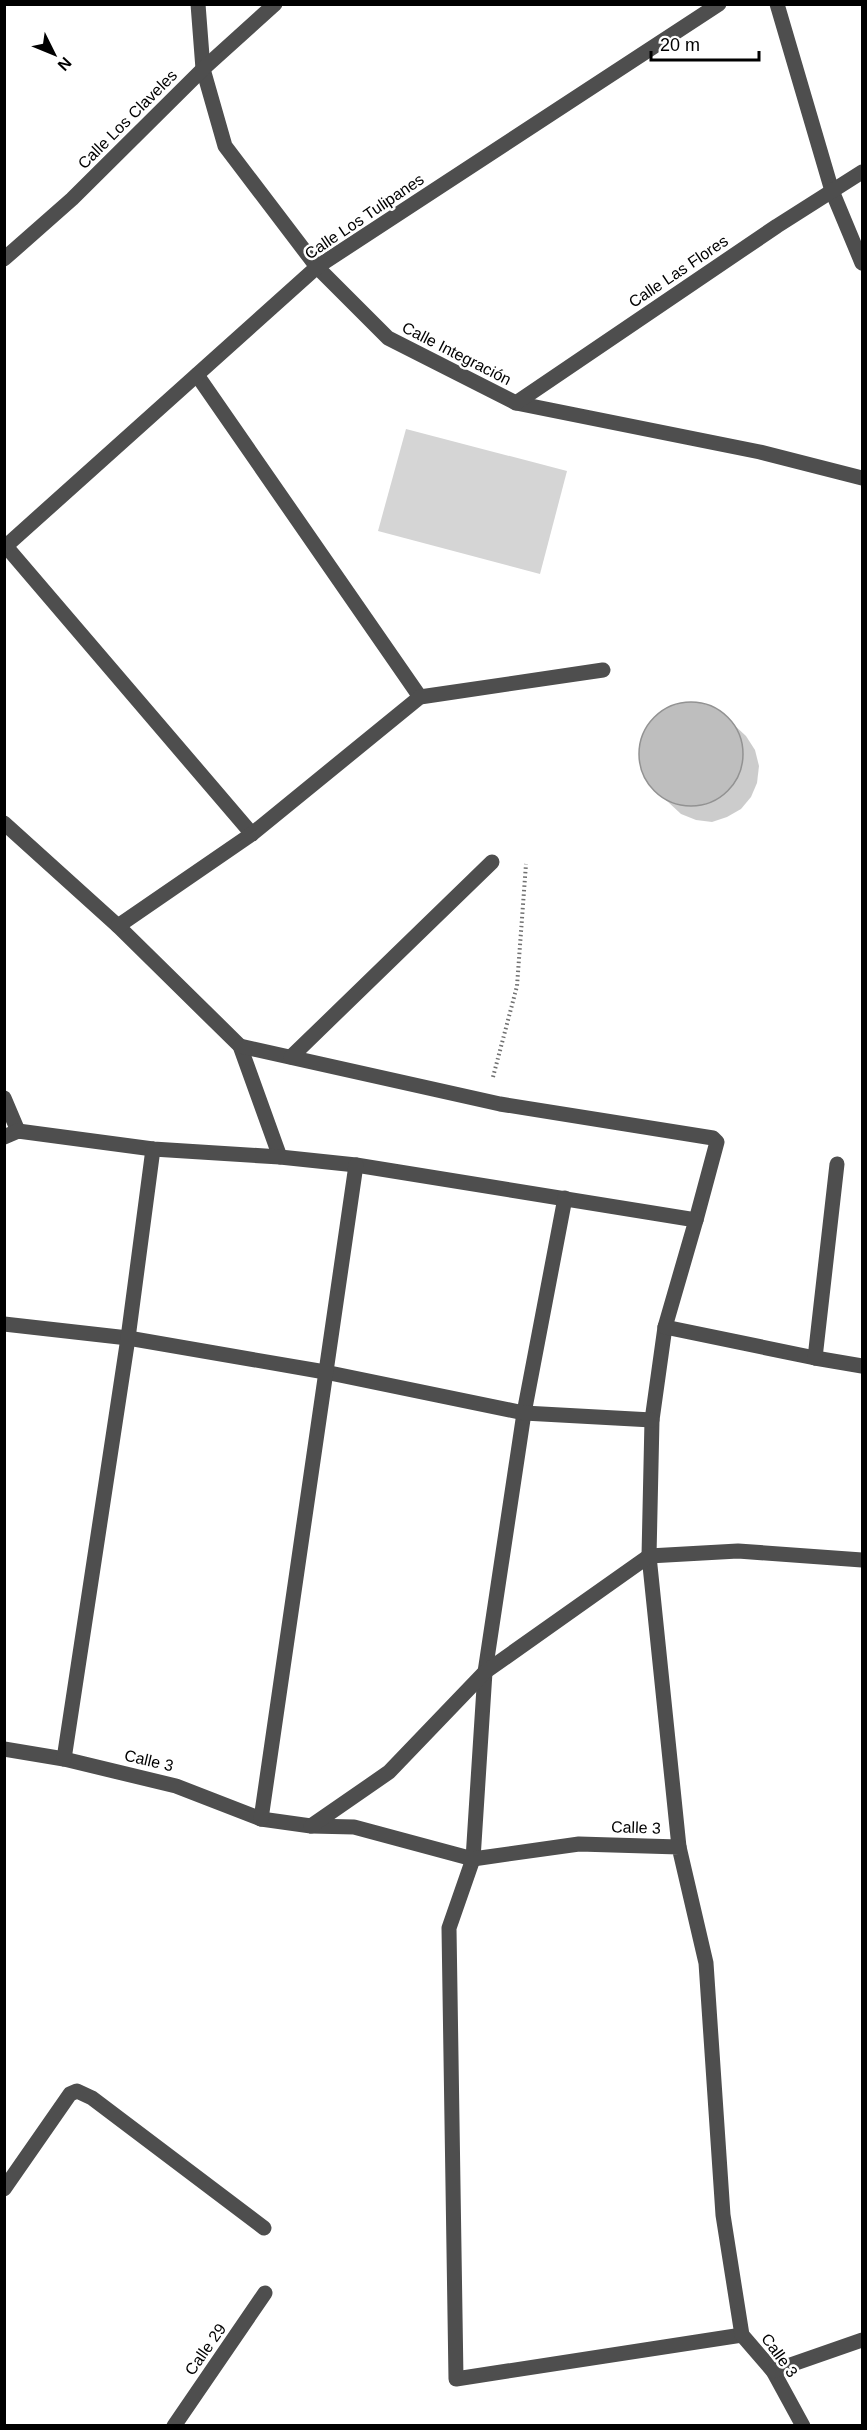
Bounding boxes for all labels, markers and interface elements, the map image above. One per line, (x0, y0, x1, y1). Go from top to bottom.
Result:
north arrow (24, 24, 84, 84)
scale bar (651, 24, 759, 62)
text: 20 m (660, 35, 700, 55)
text: N (54, 54, 75, 74)
street label: Calle Los Claveles (74, 66, 180, 172)
street label: Calle Los Tulipanes (302, 170, 427, 263)
street label: Calle Las Flores (626, 232, 731, 311)
street label: Calle Integración (399, 319, 514, 388)
street label: Calle 3 (123, 1747, 175, 1774)
street label: Calle 3 (611, 1818, 661, 1837)
street label: Calle 29 (182, 2320, 229, 2378)
street label: Calle 3 (758, 2330, 801, 2381)

